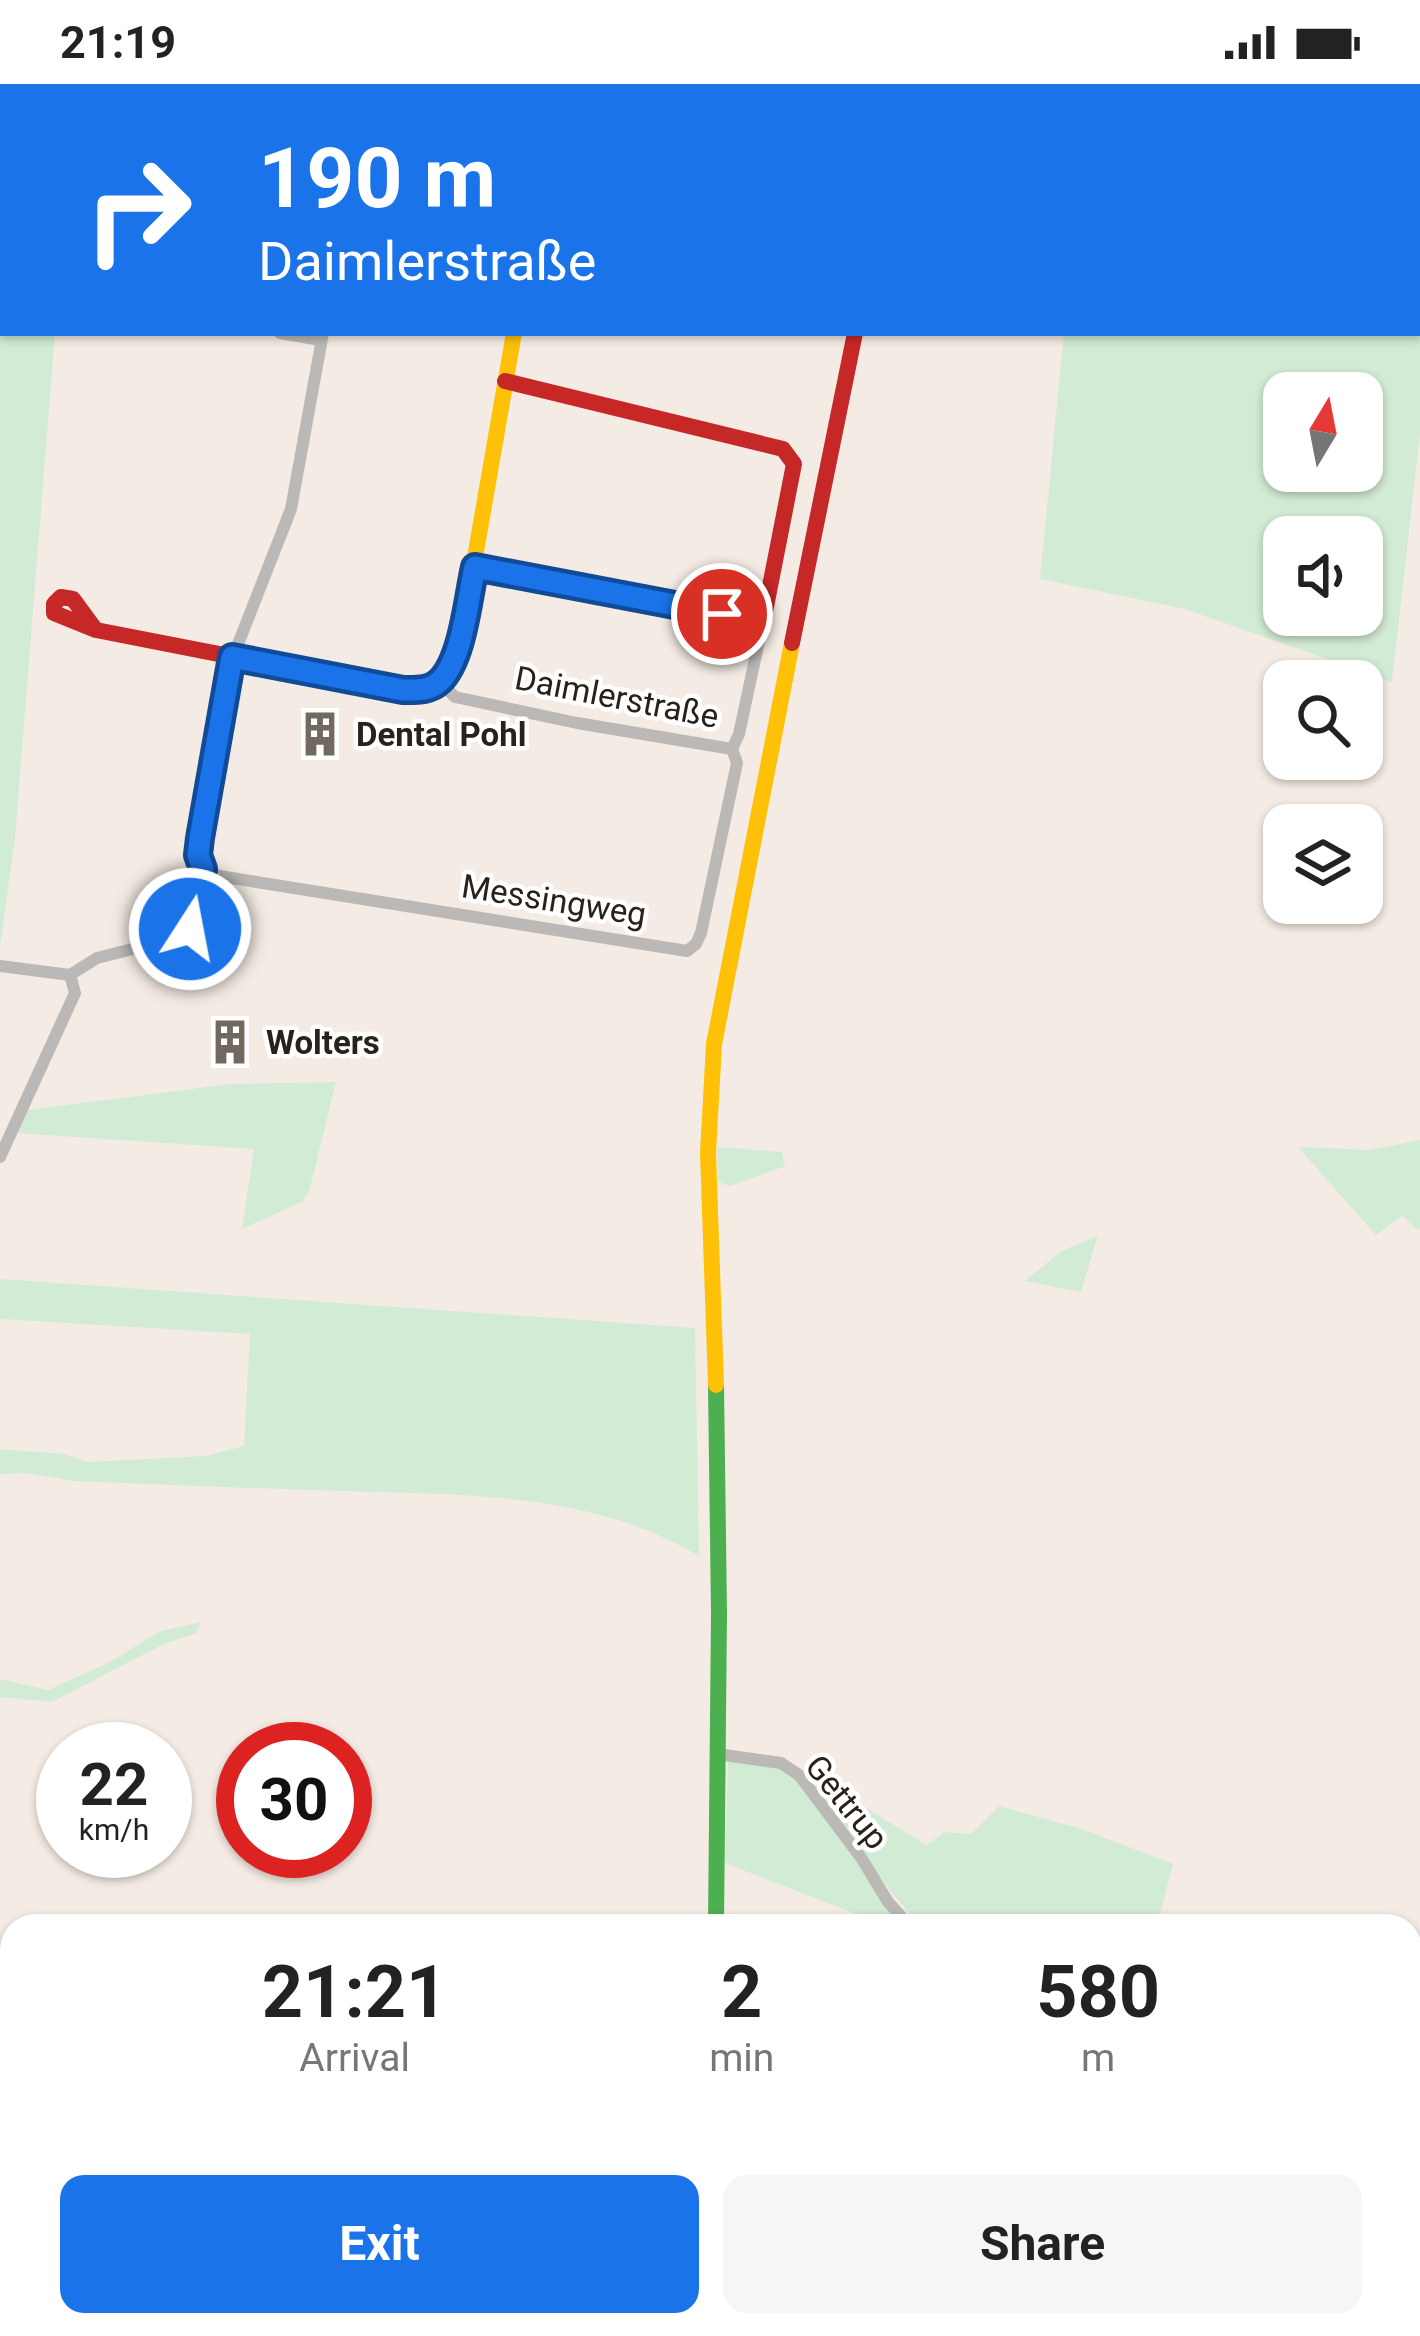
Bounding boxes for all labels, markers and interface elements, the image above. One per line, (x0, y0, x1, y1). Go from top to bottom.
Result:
text: 21:19 (60, 16, 176, 69)
text: 190 m (258, 129, 496, 228)
icon: right (60, 132, 216, 288)
text: Daimlerstraße (258, 230, 596, 293)
north arrow (1263, 372, 1383, 492)
map controls (1263, 372, 1383, 924)
button: sound (1263, 516, 1383, 636)
pin (671, 563, 773, 665)
icon: arrive (689, 581, 755, 647)
street label: Daimlerstraße (512, 658, 722, 736)
button: search (1263, 660, 1383, 780)
building icon: Dental Pohl (295, 709, 345, 759)
place label: Dental Pohl (356, 715, 526, 754)
button: layers (1263, 804, 1383, 924)
position arrow (127, 866, 253, 992)
street label: Messingweg (459, 866, 649, 934)
building icon: Wolters (205, 1017, 255, 1067)
place label: Wolters (266, 1023, 380, 1062)
speed limit sign: 30 (216, 1722, 372, 1878)
street label: Gettrup (797, 1747, 897, 1857)
text: 22 (80, 1749, 148, 1820)
text: km/h (79, 1812, 149, 1847)
text: 21:21 (262, 1950, 447, 2035)
text: 2 (721, 1950, 762, 2035)
text: 580 (1036, 1950, 1160, 2035)
text: Arrival (299, 2035, 410, 2081)
text: min (709, 2035, 774, 2081)
text: m (1081, 2035, 1115, 2081)
button: Exit (60, 2175, 699, 2313)
button: Share (723, 2175, 1362, 2313)

